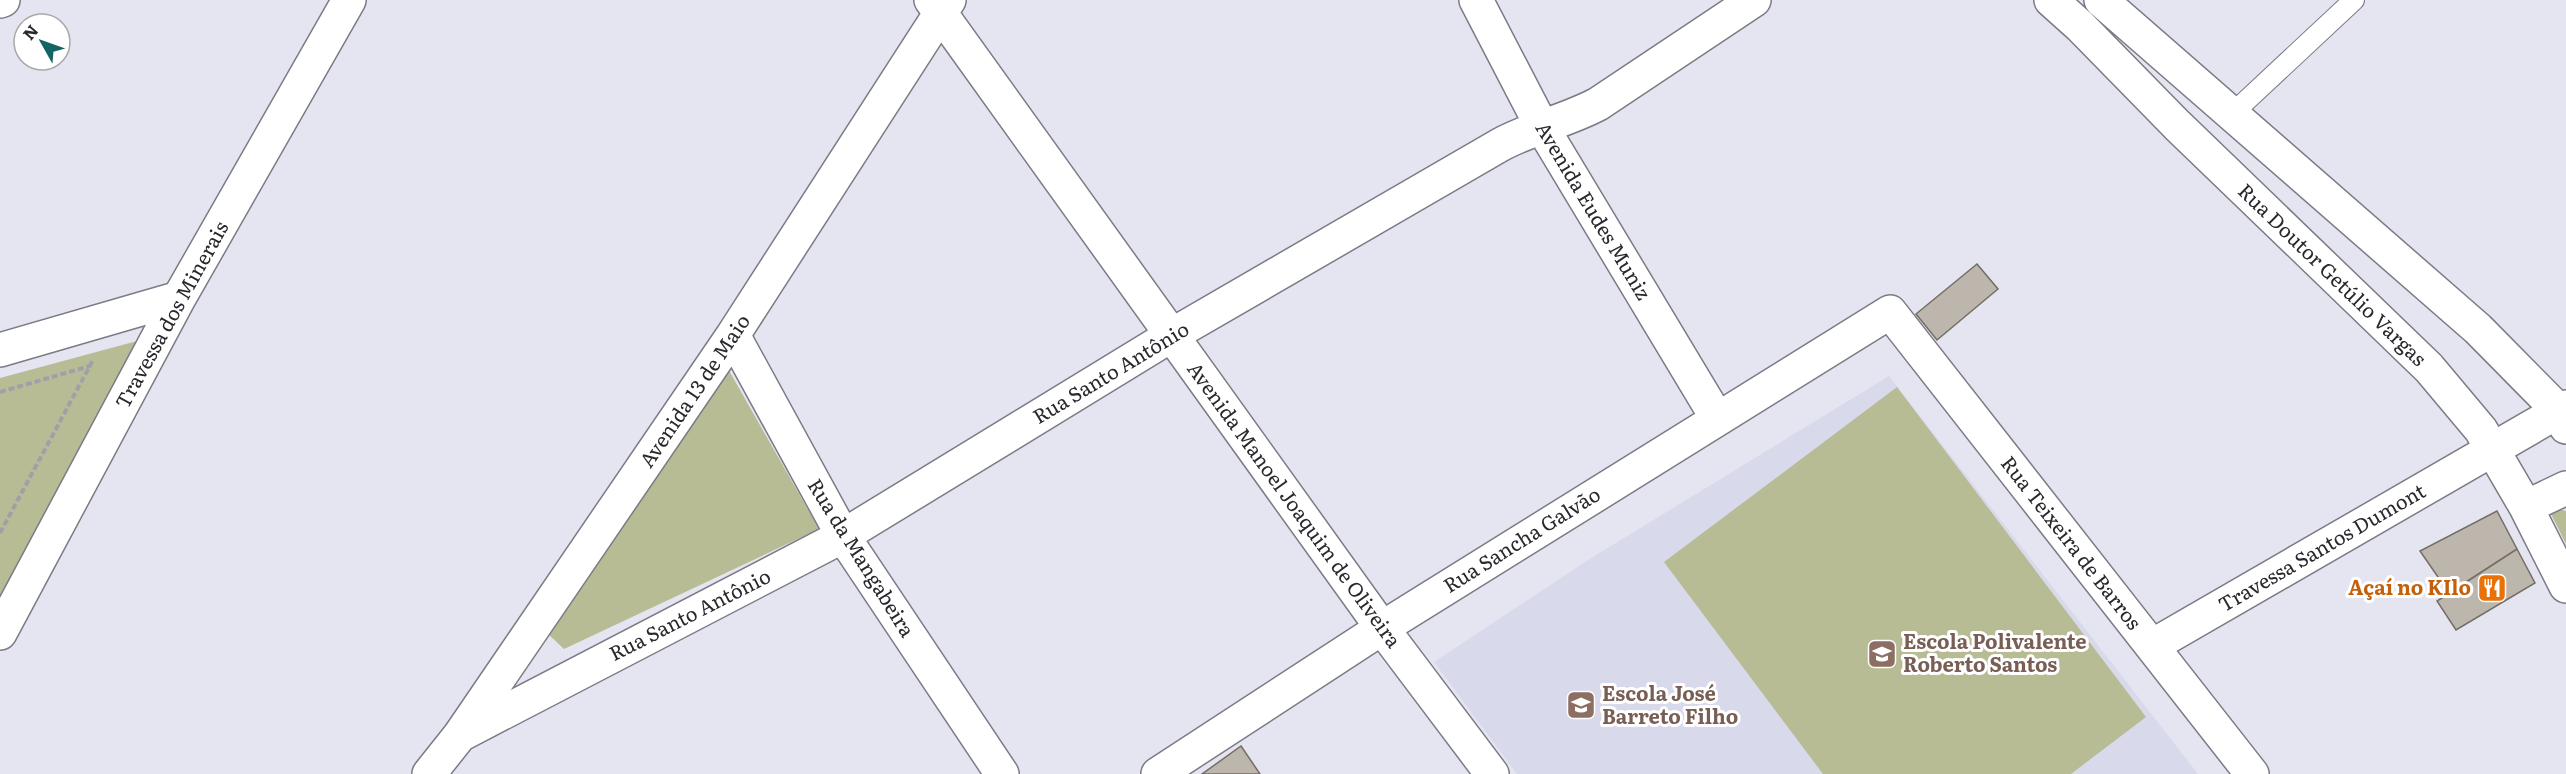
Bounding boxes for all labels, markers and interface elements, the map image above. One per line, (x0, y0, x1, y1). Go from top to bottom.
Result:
north arrow (12, 12, 72, 72)
text: N (16, 19, 43, 45)
street label: Avenida Eudes Muniz (1530, 115, 1660, 305)
street label: Rua Doutor Getúlio Vargas (2232, 175, 2434, 372)
street label: Travessa dos Minerais (106, 215, 234, 413)
street label: Avenida 13 de Maio (631, 307, 756, 473)
street label: Rua Santo Antônio (1026, 313, 1194, 430)
street label: Avenida Manoel Joaquim de Oliveira (1181, 355, 1410, 653)
street label: Rua Teixeira de Barros (1995, 449, 2150, 635)
street label: Rua da Mangabeira (802, 472, 924, 642)
street label: Travessa Santos Dumont (2212, 475, 2430, 618)
street label: Rua Sancha Galvão (1437, 478, 1605, 599)
street label: Rua Santo Antônio (603, 559, 775, 667)
place label: Açaí no KIlo (2348, 571, 2471, 601)
restaurant icon: Açaí no KIlo (2476, 572, 2508, 604)
place label: Escola Polivalente Roberto Santos (1903, 625, 2087, 678)
school or university icon: Escola Polivalente Roberto Santos (1866, 638, 1898, 670)
place label: Escola José Barreto Filho (1602, 677, 1738, 730)
school or university icon: Escola José Barreto Filho (1565, 689, 1597, 721)

